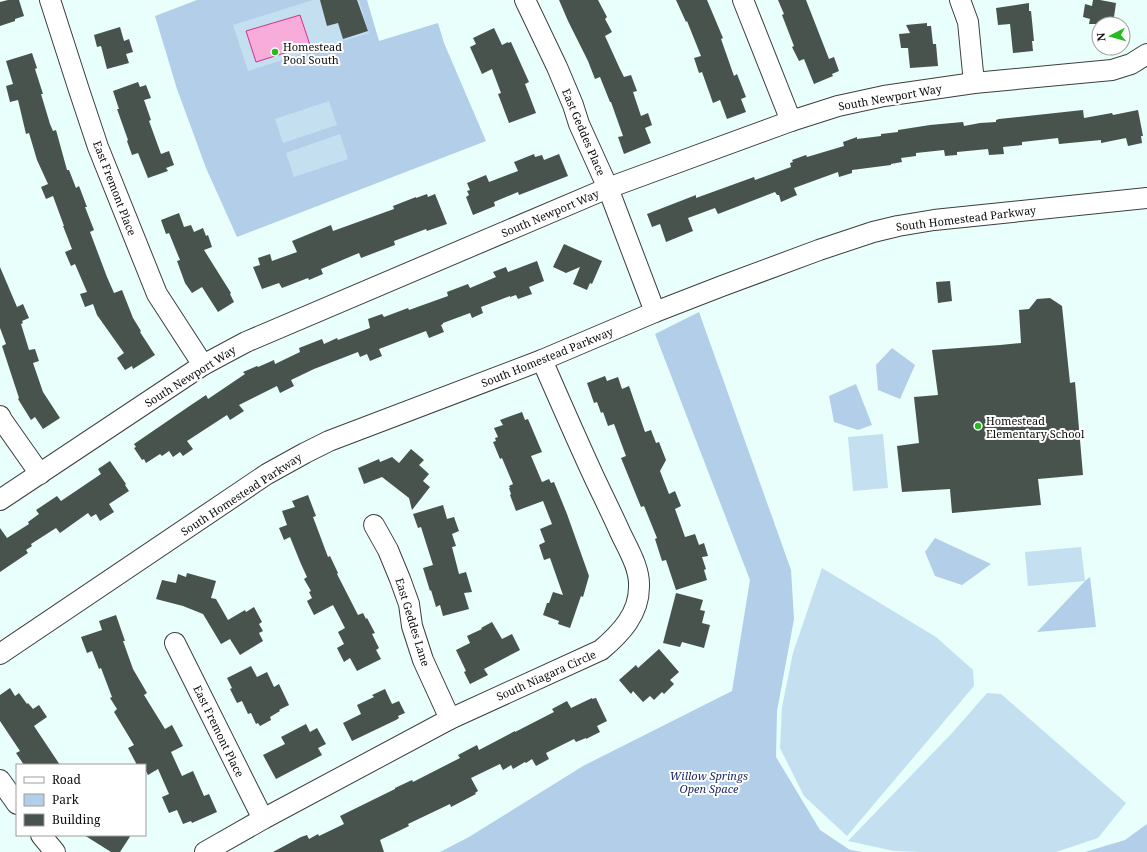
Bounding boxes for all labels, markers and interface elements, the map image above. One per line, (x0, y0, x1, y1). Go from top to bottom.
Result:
north arrow (1091, 16, 1131, 56)
text: N (1093, 32, 1108, 42)
place label: Homestead Pool South (283, 39, 342, 67)
marker: Homestead Pool South (270, 47, 280, 57)
street label: South Newport Way (837, 80, 944, 113)
street label: East Geddes Place (559, 86, 609, 178)
street label: East Fremont Place (90, 138, 140, 238)
street label: South Newport Way (499, 185, 602, 240)
street label: South Homestead Parkway (895, 202, 1038, 234)
street label: South Homestead Parkway (479, 323, 616, 390)
street label: South Newport Way (142, 341, 239, 410)
place label: Homestead Elementary School (986, 413, 1085, 441)
marker: Homestead Elementary School (973, 421, 983, 431)
street label: South Homestead Parkway (178, 449, 305, 539)
street label: East Geddes Lane (392, 576, 434, 668)
street label: South Niagara Circle (494, 646, 598, 704)
street label: East Fremont Place (190, 683, 248, 780)
legend (16, 764, 146, 836)
park label: Willow Springs Open Space (670, 768, 748, 796)
text: Road (52, 771, 82, 788)
text: Park (52, 791, 80, 808)
text: Building (52, 811, 101, 828)

